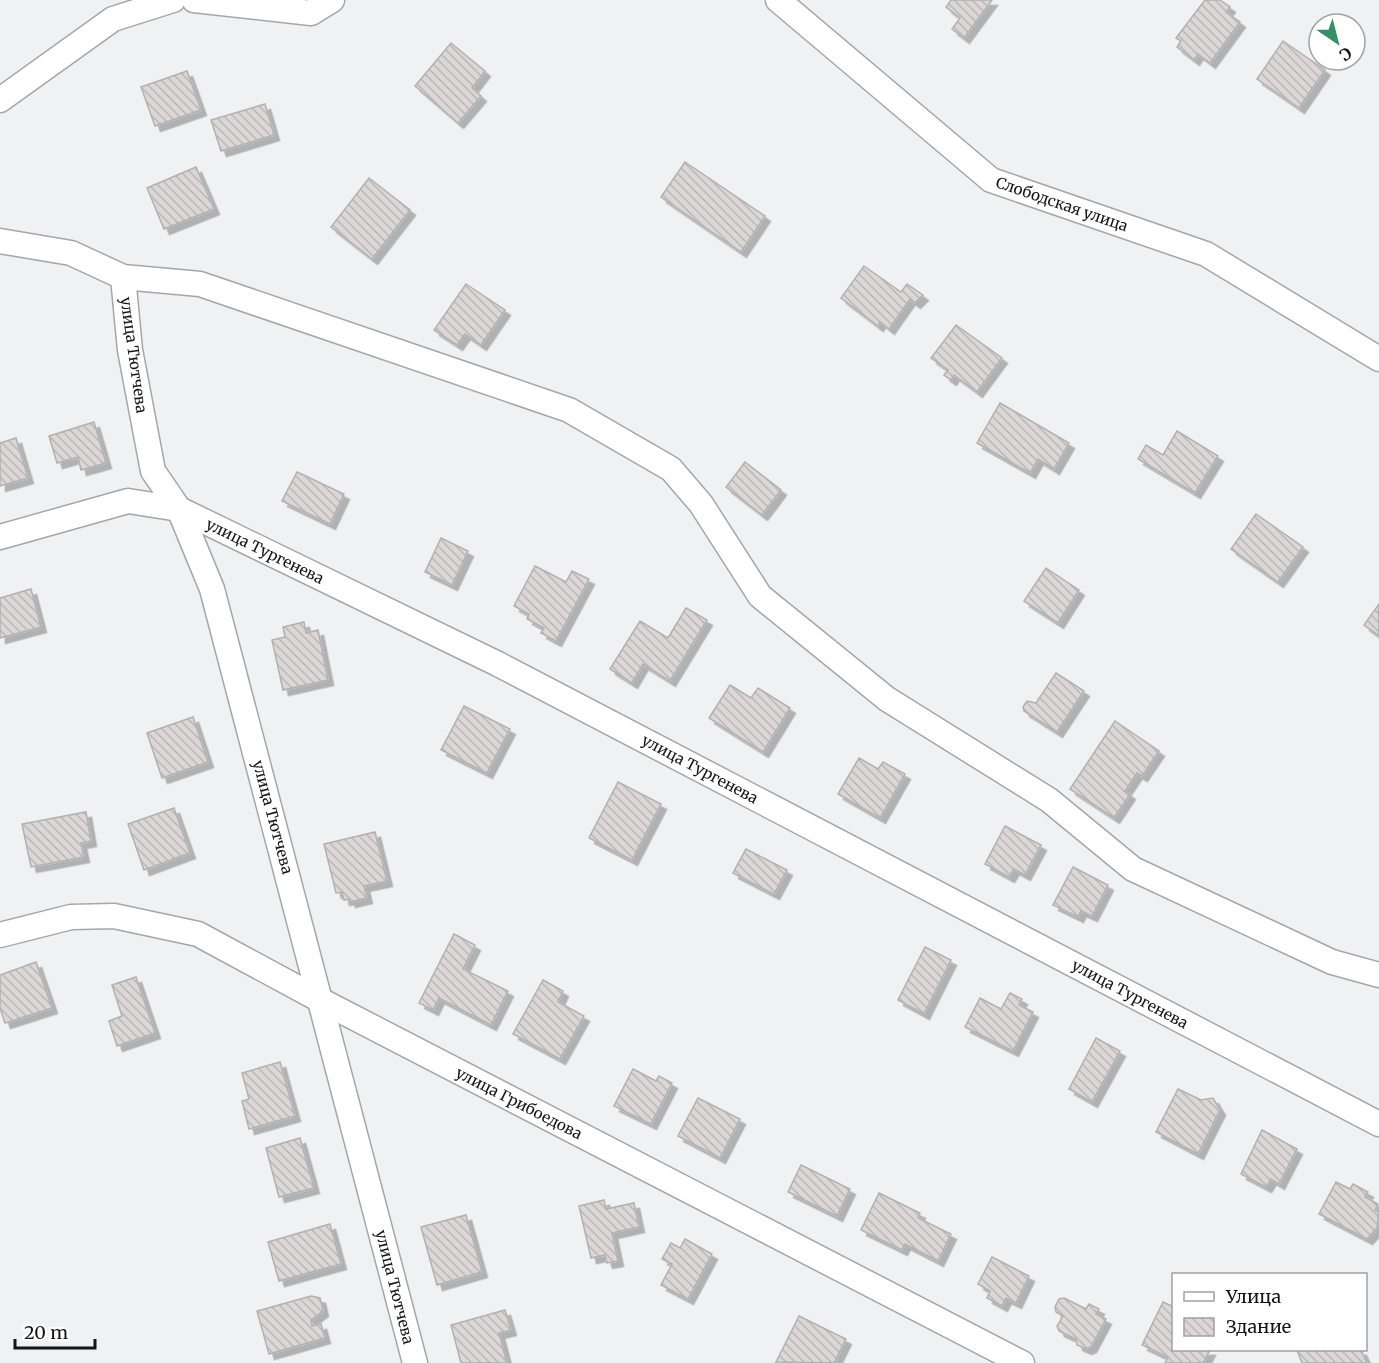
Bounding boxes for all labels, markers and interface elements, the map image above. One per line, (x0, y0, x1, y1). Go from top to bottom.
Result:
north arrow (1307, 12, 1367, 72)
text: С (1336, 43, 1356, 66)
street label: Слободская улица (993, 172, 1131, 236)
street label: улица Тютчева (116, 296, 152, 414)
street label: улица Тургенева (203, 514, 327, 588)
street label: улица Тургенева (639, 730, 761, 808)
street label: улица Тютчева (249, 758, 297, 876)
street label: улица Тургенева (1069, 955, 1191, 1033)
street label: улица Грибоедова (453, 1063, 585, 1143)
street label: улица Тютчева (372, 1228, 418, 1346)
legend (1172, 1273, 1367, 1351)
text: Улица (1225, 1285, 1281, 1308)
scale bar (15, 1312, 94, 1350)
text: Здание (1226, 1315, 1291, 1338)
text: 20 m (24, 1321, 68, 1344)

